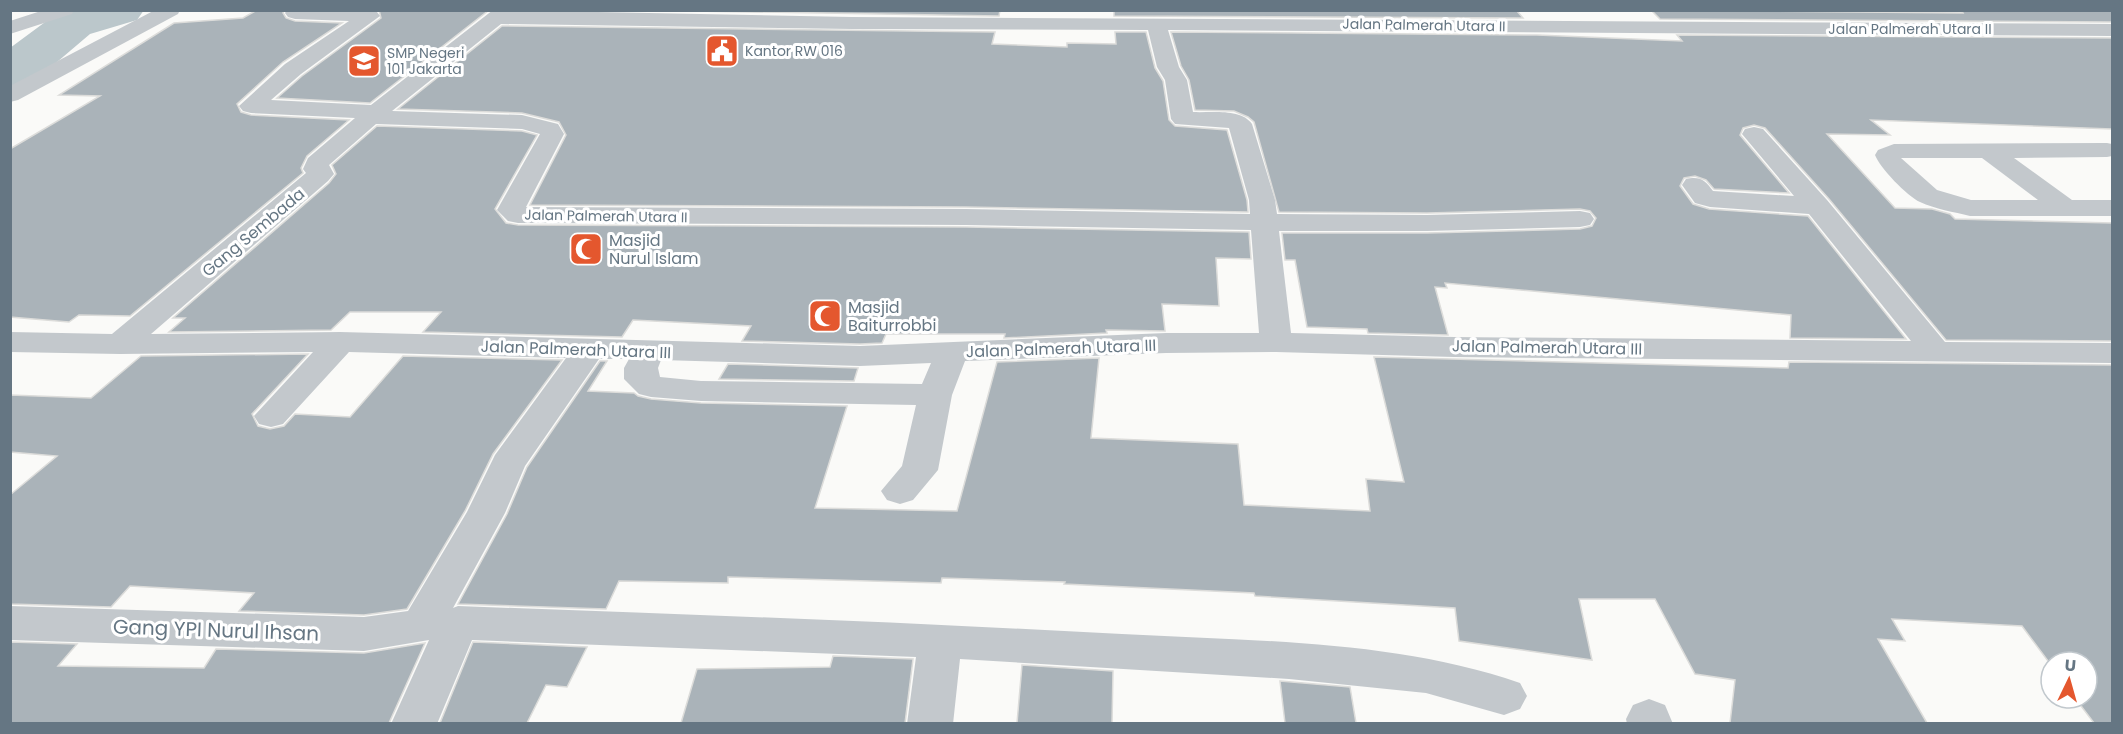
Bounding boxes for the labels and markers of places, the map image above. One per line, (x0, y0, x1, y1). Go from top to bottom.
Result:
public building icon: Kantor RW 016 (704, 33, 740, 69)
place label: Kantor RW 016 (745, 41, 843, 61)
school or university icon: SMP Negeri 101 Jakarta (346, 43, 382, 79)
place label: SMP Negeri 101 Jakarta (387, 43, 464, 79)
place label: Masjid Nurul Islam (609, 229, 698, 270)
mosque icon: Masjid Nurul Islam (568, 231, 604, 267)
place label: Masjid Baiturrobbi (848, 296, 936, 337)
mosque icon: Masjid Baiturrobbi (807, 298, 843, 334)

